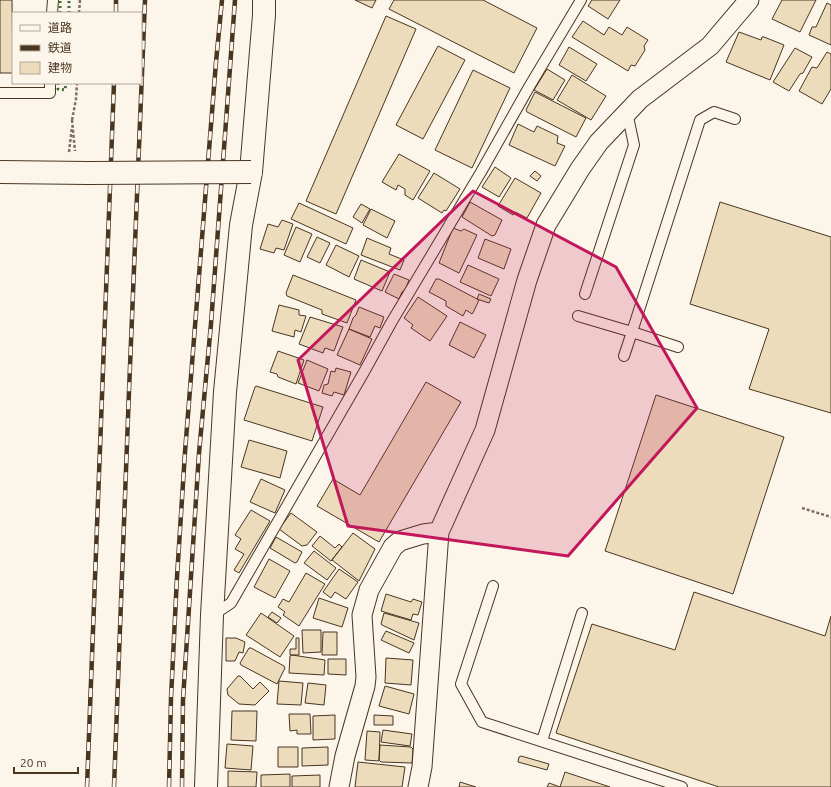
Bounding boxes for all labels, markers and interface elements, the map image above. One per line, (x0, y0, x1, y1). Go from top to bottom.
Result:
legend (12, 12, 142, 84)
text: 道路 (48, 21, 72, 34)
text: 鉄道 (48, 41, 72, 54)
text: 建物 (48, 61, 72, 74)
scale bar (14, 749, 78, 775)
text: 20 m (20, 756, 47, 769)

